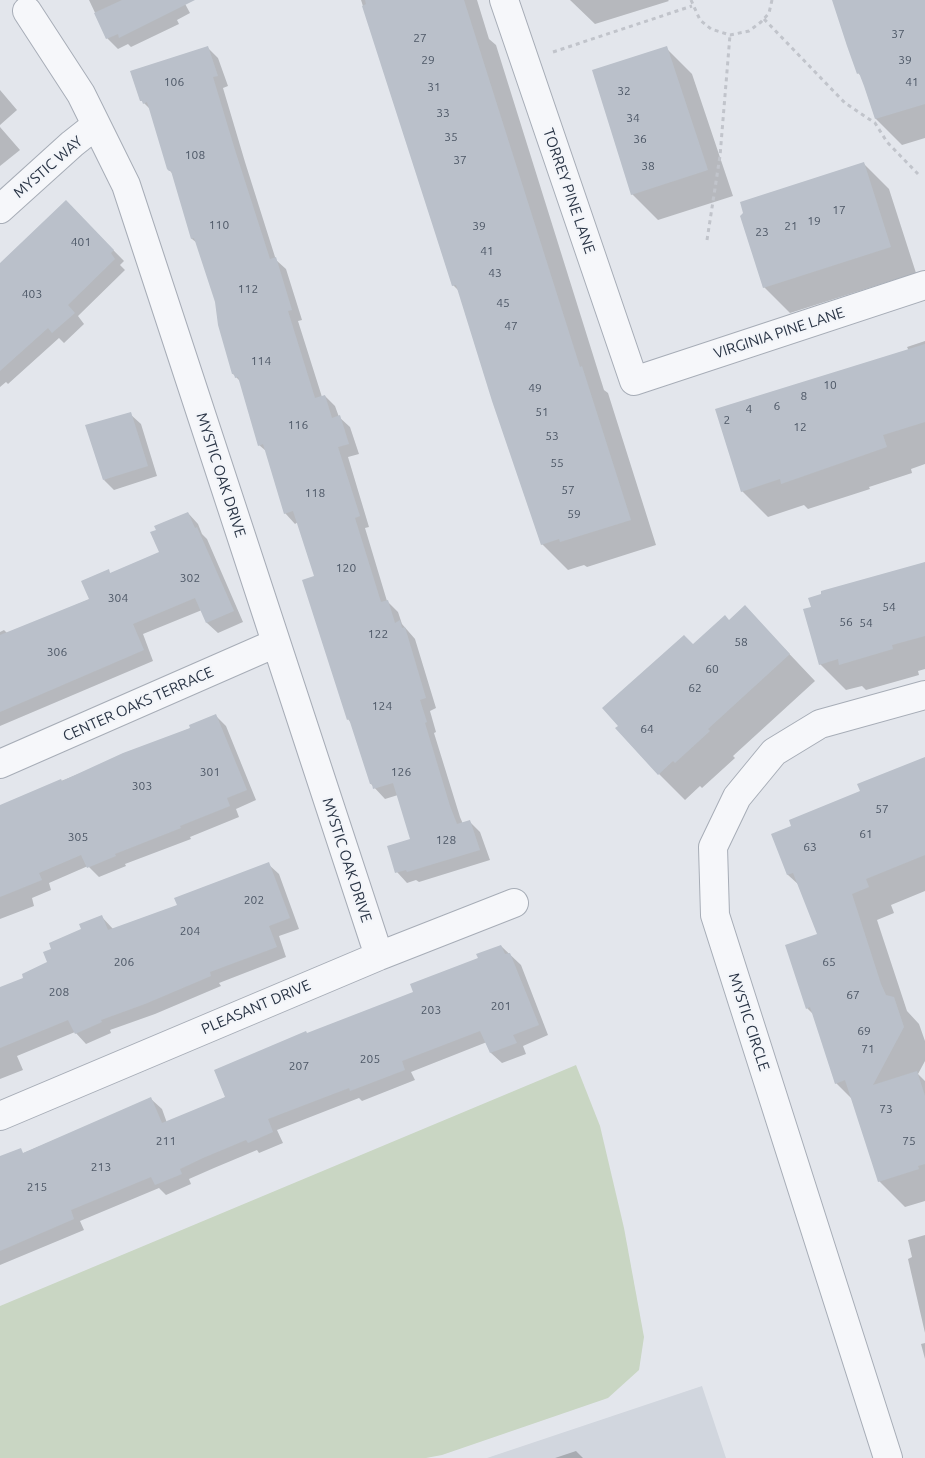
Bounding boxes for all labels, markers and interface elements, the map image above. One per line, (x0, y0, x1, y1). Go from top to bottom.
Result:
house number: 37 (891, 27, 905, 41)
house number: 27 (413, 31, 427, 45)
house number: 29 (421, 53, 435, 67)
house number: 39 (898, 53, 912, 67)
house number: 106 (164, 75, 184, 89)
house number: 41 (905, 75, 919, 89)
house number: 31 (427, 80, 441, 94)
house number: 32 (617, 84, 631, 98)
house number: 33 (436, 106, 450, 120)
house number: 34 (626, 111, 640, 125)
street label: TORREY PINE LANE (539, 126, 599, 256)
house number: 35 (444, 130, 458, 144)
street label: MYSTIC WAY (10, 132, 86, 202)
house number: 36 (633, 132, 647, 146)
house number: 108 (185, 148, 205, 162)
house number: 37 (453, 153, 467, 167)
house number: 38 (641, 159, 655, 173)
house number: 17 (832, 203, 846, 217)
house number: 19 (807, 214, 821, 228)
house number: 110 (209, 218, 229, 232)
house number: 39 (472, 219, 486, 233)
house number: 21 (784, 219, 798, 233)
house number: 23 (755, 225, 769, 239)
house number: 401 (71, 235, 91, 249)
house number: 41 (480, 244, 494, 258)
house number: 43 (488, 266, 502, 280)
house number: 112 (238, 282, 258, 296)
house number: 403 (22, 287, 42, 301)
house number: 45 (496, 296, 510, 310)
street label: VIRGINIA PINE LANE (711, 303, 847, 363)
house number: 47 (504, 319, 518, 333)
house number: 114 (251, 354, 271, 368)
house number: 10 (823, 378, 837, 392)
house number: 49 (528, 381, 542, 395)
house number: 8 (801, 389, 807, 403)
house number: 6 (774, 399, 780, 413)
house number: 4 (746, 402, 752, 416)
house number: 51 (535, 405, 549, 419)
street label: MYSTIC OAK DRIVE (192, 410, 250, 540)
house number: 2 (724, 413, 730, 427)
house number: 116 (288, 418, 308, 432)
house number: 12 (793, 420, 807, 434)
house number: 53 (545, 429, 559, 443)
house number: 55 (550, 456, 564, 470)
house number: 57 (561, 483, 575, 497)
house number: 118 (305, 486, 325, 500)
house number: 59 (567, 507, 581, 521)
house number: 120 (336, 561, 356, 575)
house number: 302 (180, 571, 200, 585)
house number: 304 (108, 591, 128, 605)
house number: 54 (882, 600, 896, 614)
house number: 56 (839, 615, 853, 629)
house number: 54 (859, 616, 873, 630)
house number: 122 (368, 627, 388, 641)
house number: 58 (734, 635, 748, 649)
house number: 306 (47, 645, 67, 659)
house number: 60 (705, 662, 719, 676)
street label: CENTER OAKS TERRACE (60, 663, 216, 745)
house number: 62 (688, 681, 702, 695)
house number: 124 (372, 699, 392, 713)
house number: 64 (640, 722, 654, 736)
house number: 301 (200, 765, 220, 779)
house number: 126 (391, 765, 411, 779)
house number: 303 (132, 779, 152, 793)
street label: MYSTIC OAK DRIVE (318, 795, 376, 925)
house number: 57 (875, 802, 889, 816)
house number: 61 (859, 827, 873, 841)
house number: 305 (68, 830, 88, 844)
house number: 128 (436, 833, 456, 847)
house number: 63 (803, 840, 817, 854)
house number: 202 (244, 893, 264, 907)
house number: 204 (180, 924, 200, 938)
house number: 206 (114, 955, 134, 969)
house number: 65 (822, 955, 836, 969)
street label: MYSTIC CIRCLE (725, 971, 773, 1073)
street label: PLEASANT DRIVE (199, 976, 313, 1038)
house number: 208 (49, 985, 69, 999)
house number: 67 (846, 988, 860, 1002)
house number: 201 (491, 999, 511, 1013)
house number: 203 (421, 1003, 441, 1017)
house number: 69 (857, 1024, 871, 1038)
house number: 71 (861, 1042, 875, 1056)
house number: 205 (360, 1052, 380, 1066)
house number: 207 (289, 1059, 309, 1073)
house number: 73 (879, 1102, 893, 1116)
house number: 211 (156, 1134, 176, 1148)
house number: 75 (902, 1134, 916, 1148)
house number: 213 (91, 1160, 111, 1174)
house number: 215 (27, 1180, 47, 1194)

